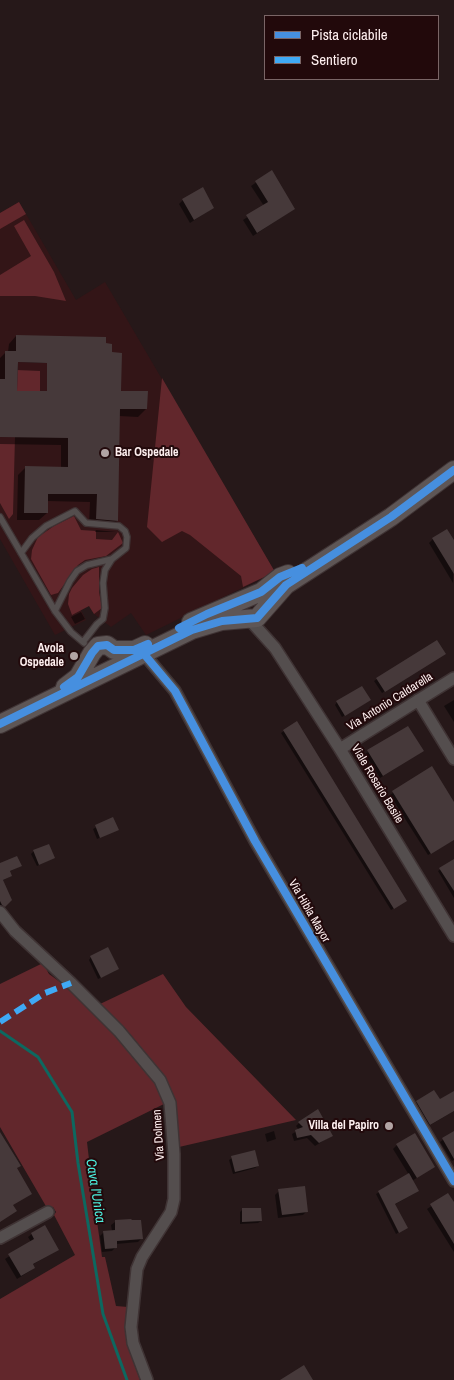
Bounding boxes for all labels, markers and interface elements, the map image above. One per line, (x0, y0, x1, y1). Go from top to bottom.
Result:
legend (264, 15, 439, 80)
text: Pista ciclabile (311, 24, 388, 45)
text: Sentiero (311, 49, 358, 70)
place label: Bar Ospedale (115, 446, 178, 460)
marker: Bar Ospedale (99, 447, 111, 459)
place label: Avola Ospedale (20, 642, 64, 670)
marker: Avola Ospedale (68, 650, 80, 662)
street label: Via Antonio Caldarella (345, 670, 435, 734)
street label: Viale Rosario Basile (348, 742, 406, 826)
street label: Via Hibla Mayor (285, 877, 333, 945)
street label: Via Dolmen (150, 1109, 168, 1161)
place label: Villa del Papiro (309, 1119, 379, 1133)
marker: Villa del Papiro (383, 1120, 395, 1132)
water label: Cava l'Unica (82, 1158, 108, 1224)

